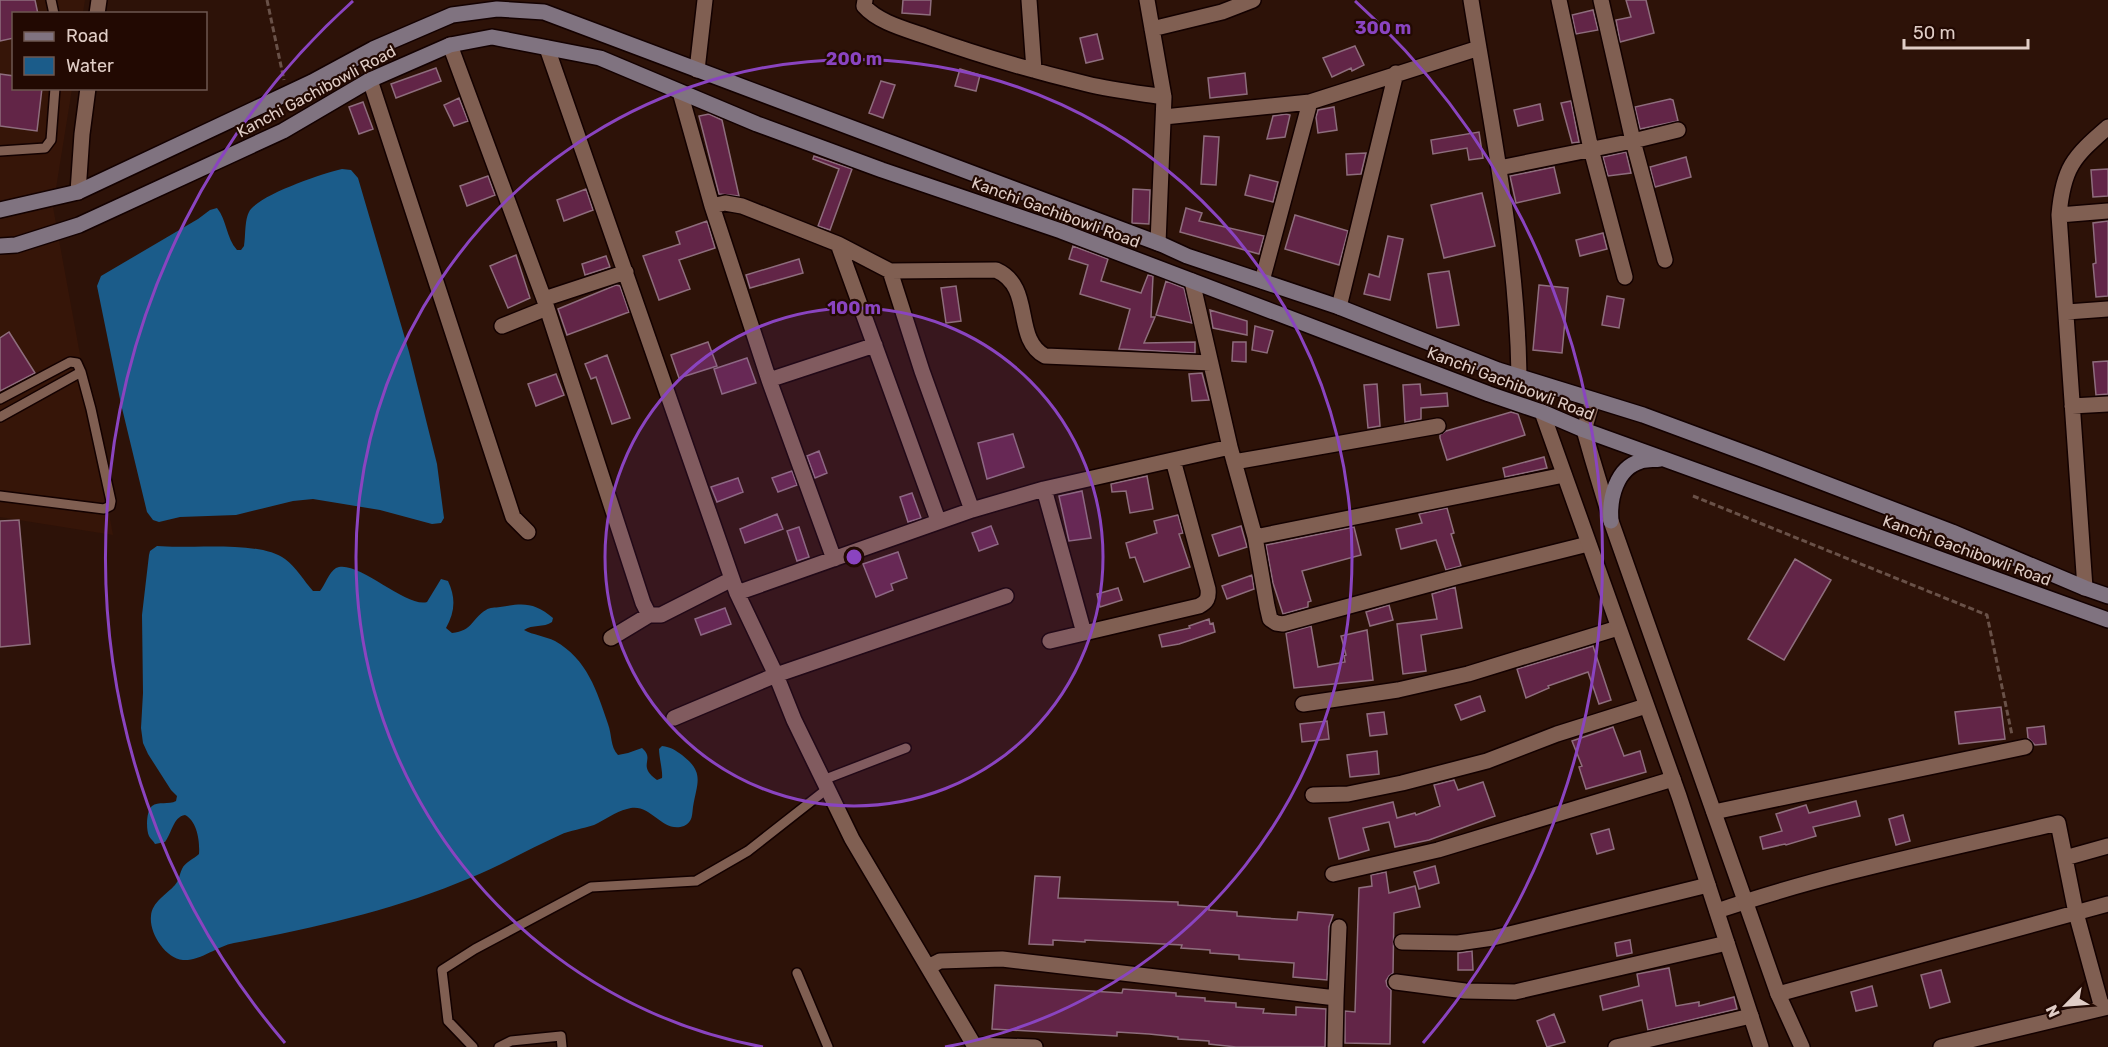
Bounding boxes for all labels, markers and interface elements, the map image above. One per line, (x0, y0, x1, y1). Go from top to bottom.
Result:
legend (12, 12, 207, 90)
scale bar (1904, 12, 2028, 50)
text: 300 m (1355, 17, 1411, 39)
text: 50 m (1913, 22, 1956, 44)
text: Road (66, 25, 109, 47)
street label: Kanchi Gachibowli Road (233, 41, 399, 141)
text: 200 m (826, 48, 882, 70)
text: Water (66, 55, 114, 77)
street label: Kanchi Gachibowli Road (969, 173, 1142, 252)
text: 100 m (827, 297, 881, 319)
street label: Kanchi Gachibowli Road (1425, 343, 1597, 424)
street label: Kanchi Gachibowli Road (1880, 511, 2053, 590)
centre of rings (844, 547, 864, 567)
north arrow (2036, 975, 2096, 1035)
text: N (2042, 1002, 2064, 1020)

